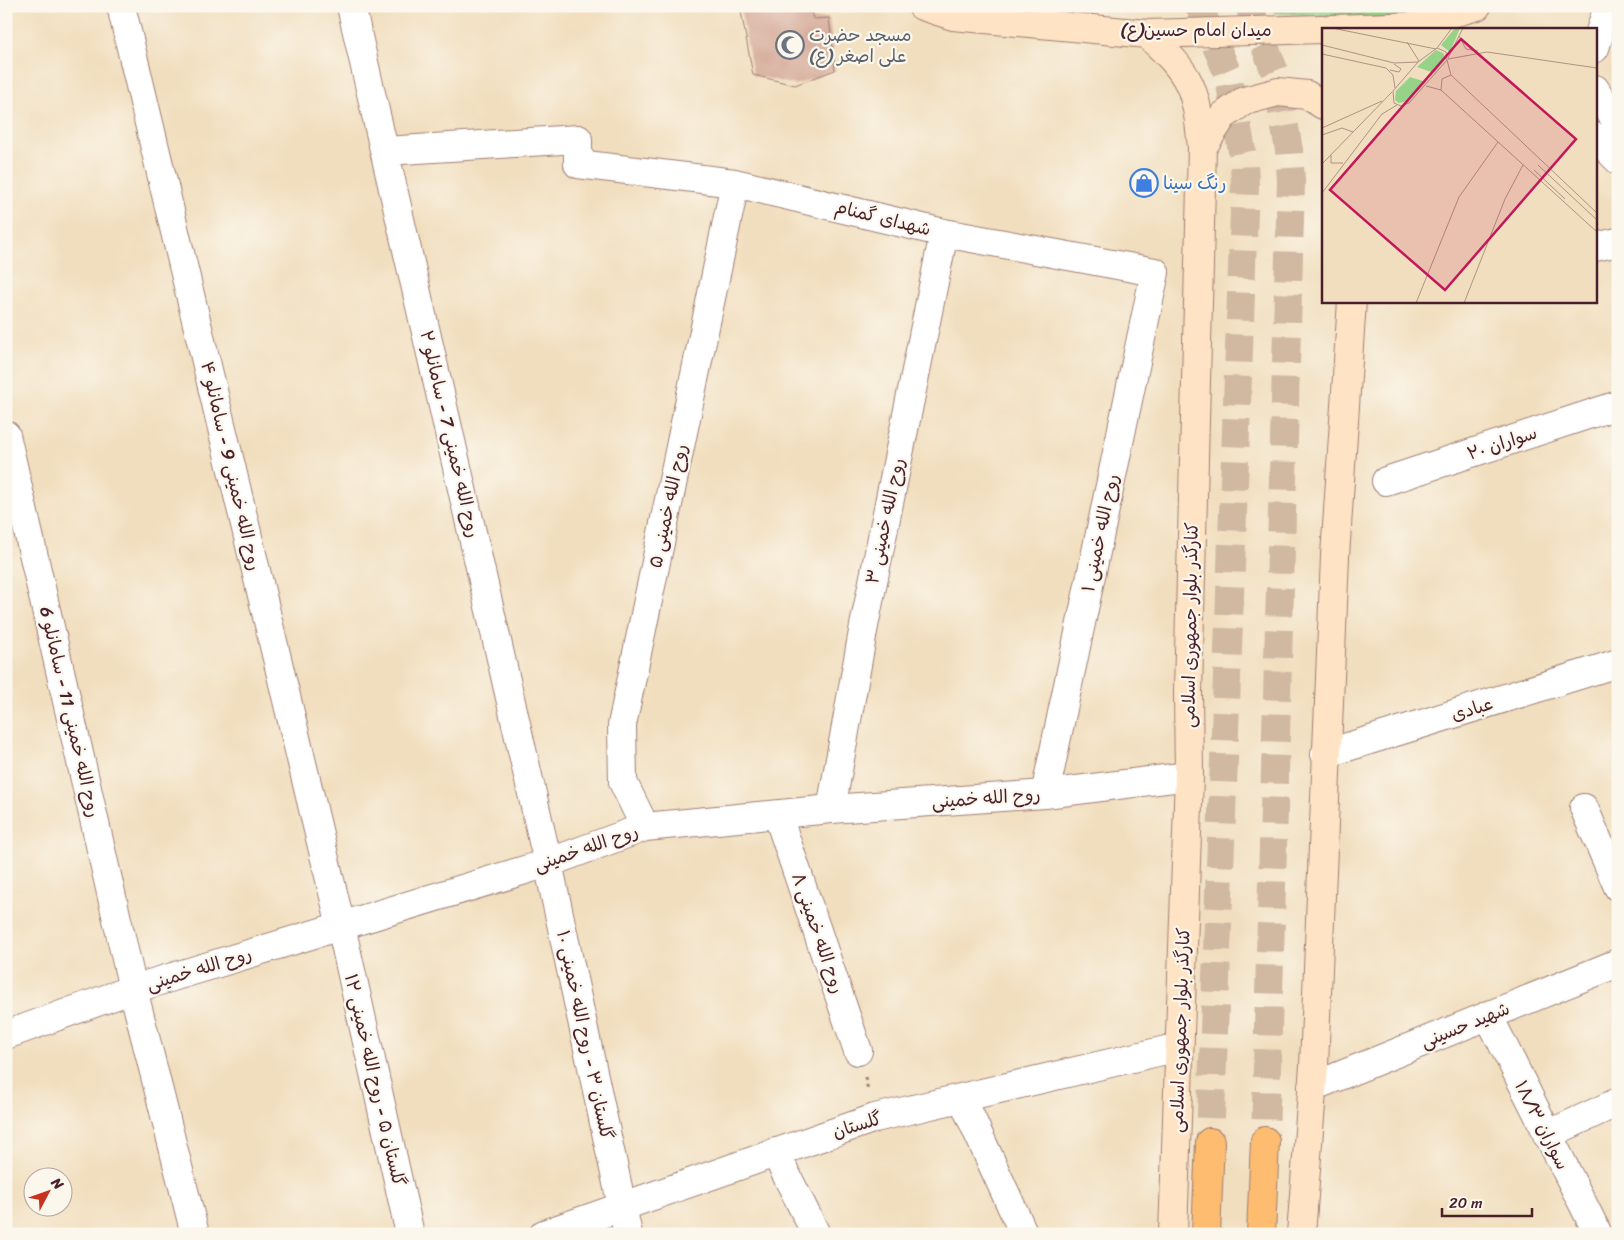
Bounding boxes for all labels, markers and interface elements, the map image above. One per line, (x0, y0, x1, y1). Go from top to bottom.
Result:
street label: میدان امام حسین(ع) (1120, 14, 1272, 46)
place label: مسجد حضرت علی اصغر (ع) (809, 19, 911, 72)
inset map (1322, 28, 1596, 302)
mosque icon: مسجد حضرت علی اصغر (ع) (775, 30, 805, 60)
place label: رنگ سینا (1163, 167, 1226, 199)
shop icon: رنگ سینا (1129, 168, 1159, 198)
street label: شهدای گمنام (832, 191, 934, 245)
street label: روح الله خمینی 7 - سامانلو ۲ (411, 327, 489, 541)
street label: روح الله خمینی 9 - سامانلو ۴ (191, 358, 271, 574)
street label: سواران ۲۰ (1463, 417, 1541, 469)
street label: روح الله خمینی ۵ (639, 441, 697, 571)
street label: روح الله خمینی ۳ (856, 455, 914, 587)
street label: روح الله خمینی ۱ (1072, 471, 1128, 595)
street label: کنارگذر بلوار جمهوری اسلامی (1172, 522, 1208, 728)
street label: روح الله خمینی 11 - سامانلو 6 (30, 603, 110, 821)
street label: عبادی (1447, 687, 1497, 731)
street label: روح الله خمینی (931, 778, 1041, 818)
street label: روح الله خمینی (529, 815, 643, 881)
street label: روح الله خمینی ۸ (782, 868, 854, 998)
street label: کنارگذر بلوار جمهوری اسلامی (1160, 926, 1200, 1133)
street label: گلستان ۳ - روح الله خمینی ۱۰ (547, 927, 623, 1143)
street label: روح الله خمینی (142, 938, 256, 1000)
street label: گلستان ۵ - روح الله خمینی ۱۲ (335, 970, 415, 1190)
street label: شهید حسینی (1415, 993, 1515, 1057)
street label: سواران ۱۸/۳ (1506, 1074, 1578, 1176)
street label: گلستان (828, 1102, 886, 1148)
north arrow (22, 1168, 72, 1218)
text: N (44, 1171, 70, 1196)
scale bar (1442, 1185, 1532, 1217)
text: 20 m (1449, 1190, 1483, 1216)

